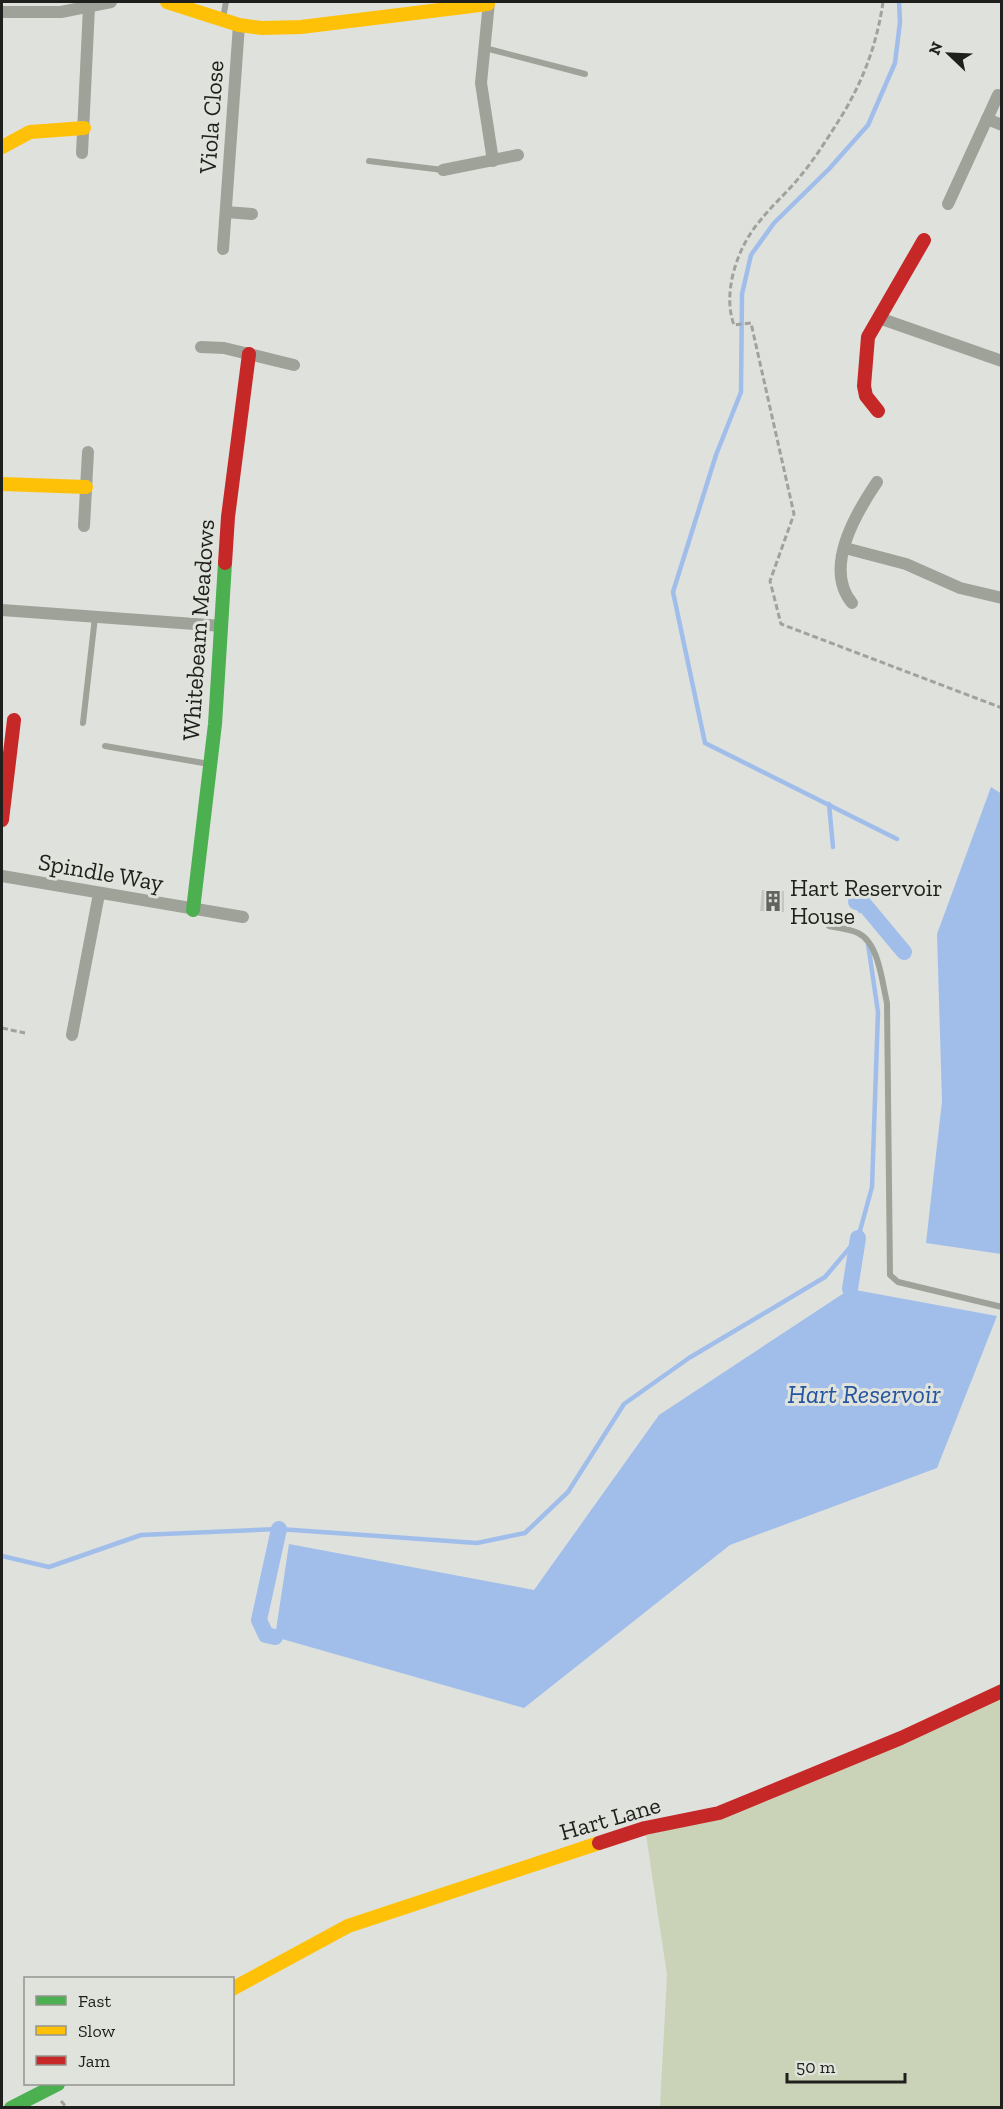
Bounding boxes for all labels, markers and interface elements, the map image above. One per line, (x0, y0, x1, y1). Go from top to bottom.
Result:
north arrow (919, 24, 979, 84)
text: N (925, 39, 947, 58)
street label: Viola Close (193, 59, 229, 176)
street label: Whitebeam Meadows (176, 518, 220, 742)
street label: Spindle Way (36, 847, 167, 897)
place label: Hart Reservoir House (790, 873, 943, 930)
building icon: Hart Reservoir House (761, 889, 785, 913)
water label: Hart Reservoir (787, 1378, 941, 1410)
street label: Hart Lane (556, 1790, 664, 1846)
legend (24, 1977, 234, 2085)
text: Fast (78, 1990, 111, 2012)
text: Slow (78, 2020, 115, 2042)
scale bar (787, 2046, 906, 2084)
text: Jam (78, 2050, 110, 2072)
text: 50 m (796, 2056, 836, 2078)

